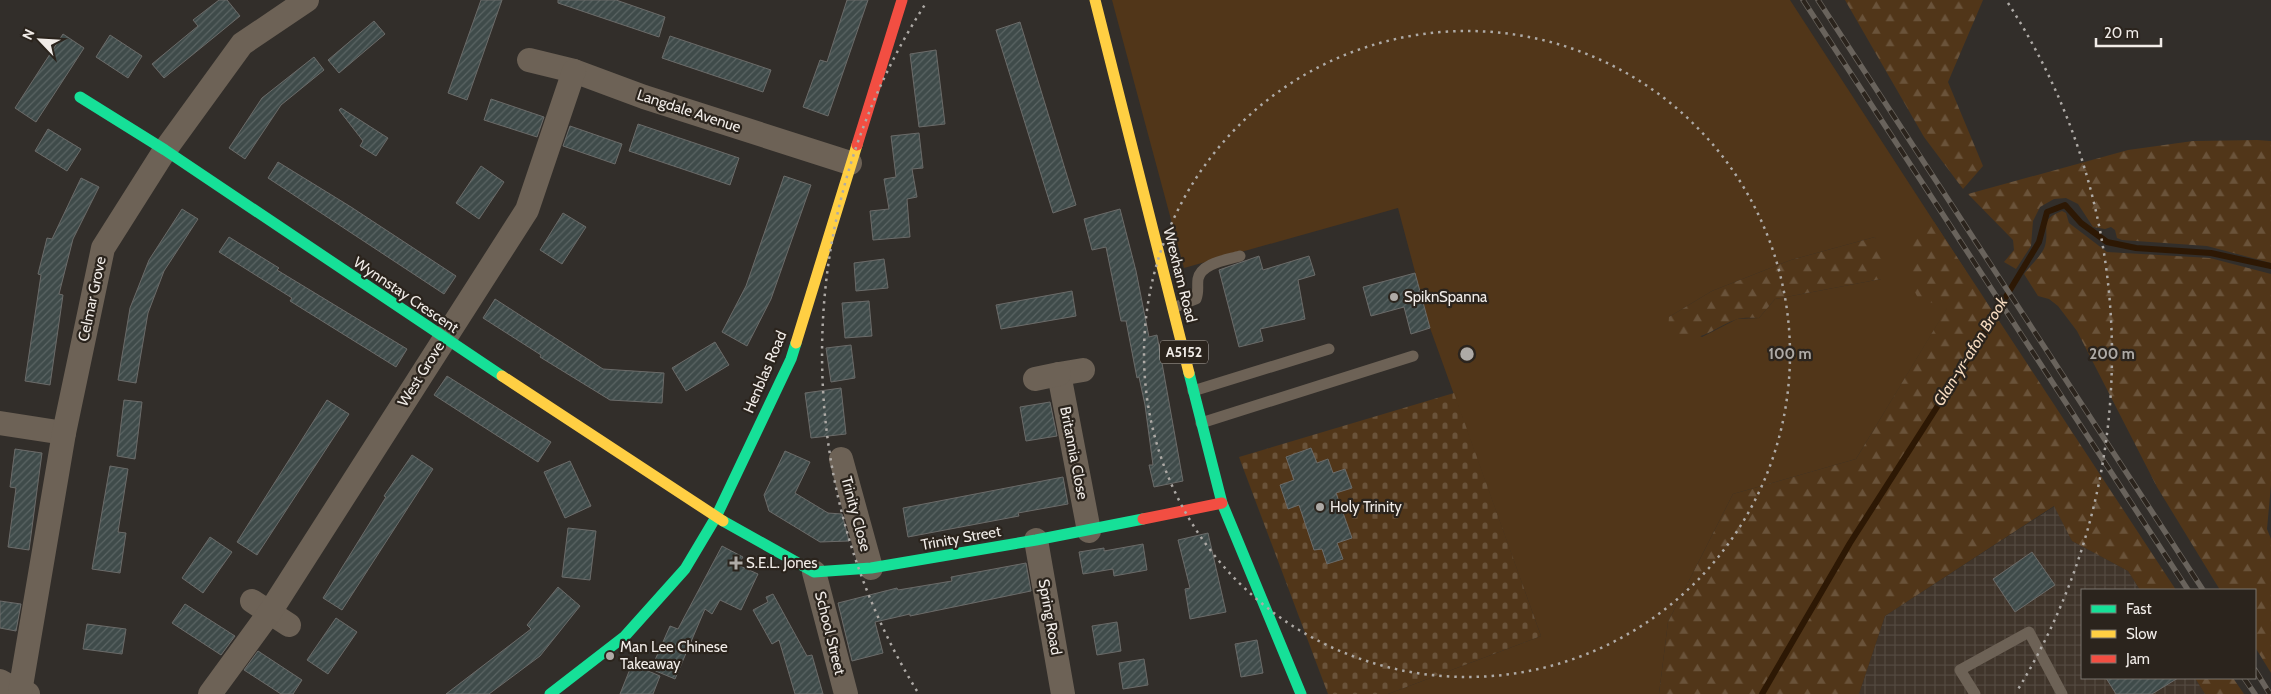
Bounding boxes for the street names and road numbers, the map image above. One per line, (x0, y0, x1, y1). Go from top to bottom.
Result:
street label: Langdale Avenue (635, 86, 744, 136)
street label: Wrexham Road (1159, 226, 1201, 324)
street label: Wynnstay Crescent (350, 253, 462, 337)
street label: Celmar Grove (74, 255, 110, 343)
street label: Henblas Road (740, 328, 790, 416)
street label: West Grove (394, 338, 448, 410)
road number: A5152 (1160, 341, 1208, 364)
street label: Britannia Close (1056, 405, 1092, 501)
street label: Trinity Close (837, 474, 875, 554)
street label: Trinity Street (920, 522, 1002, 554)
street label: Spring Road (1034, 578, 1066, 656)
street label: School Street (811, 589, 849, 677)

